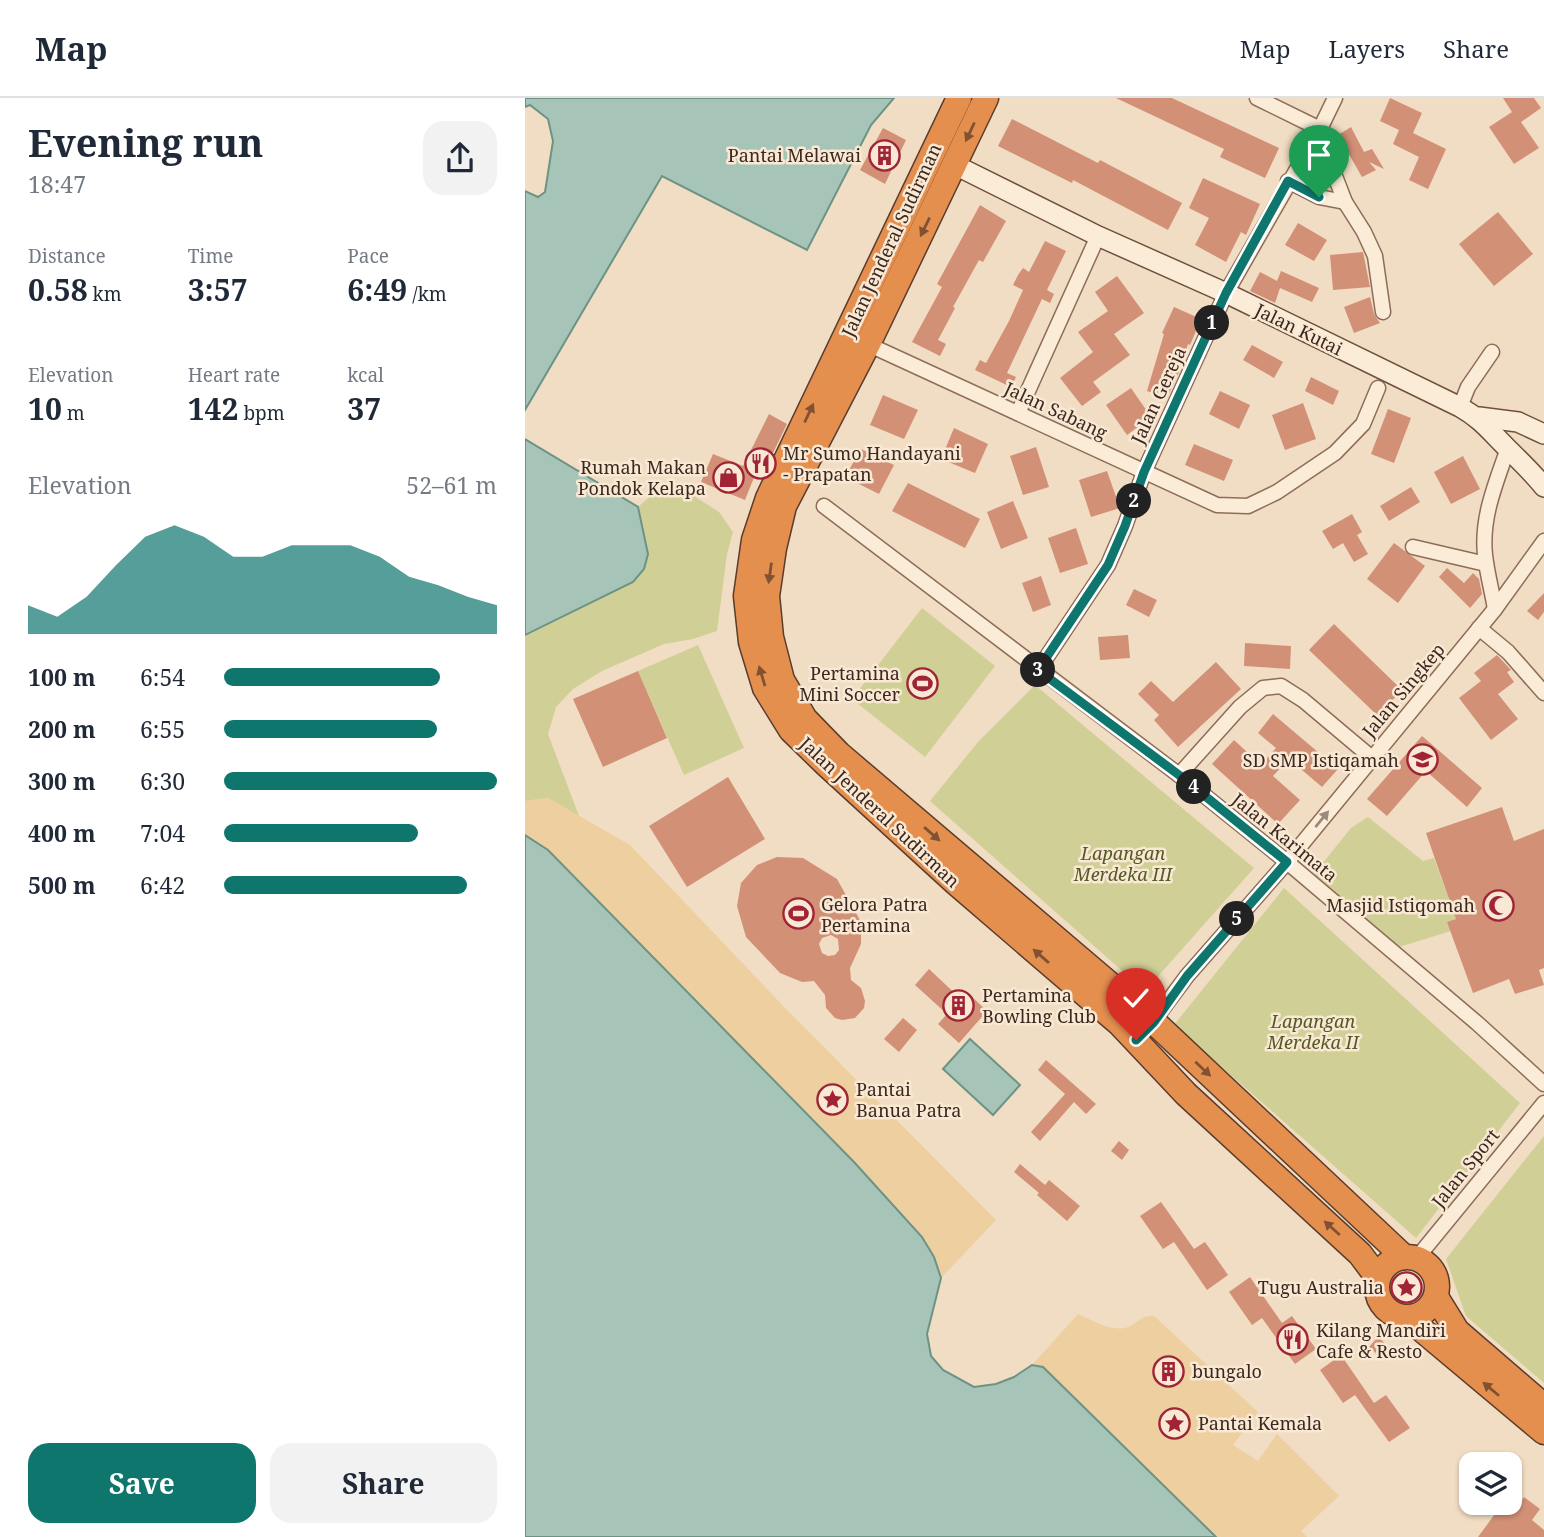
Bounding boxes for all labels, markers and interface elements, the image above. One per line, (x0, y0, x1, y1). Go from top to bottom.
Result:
text: Map (35, 26, 108, 71)
text: Map (1240, 32, 1291, 65)
text: Layers (1329, 32, 1405, 65)
text: Share (1443, 32, 1509, 65)
text: Evening run (28, 116, 263, 168)
button: share (423, 121, 497, 195)
one-way arrow (965, 122, 976, 142)
pin (1289, 125, 1349, 197)
icon: arrive (1300, 136, 1338, 174)
building icon: Pantai Melawai (867, 138, 901, 172)
street label: Jalan Jenderal Sudirman (835, 139, 947, 341)
place label: Pantai Melawai (728, 143, 861, 167)
text: 18:47 (28, 168, 86, 200)
one-way arrow (919, 217, 931, 237)
text: Distance (28, 243, 106, 269)
text: Time (188, 243, 234, 269)
text: Pace (347, 243, 389, 269)
text: 0.58 (28, 269, 88, 310)
text: 3:57 (188, 269, 248, 310)
text: 6:49 (347, 269, 407, 310)
text: km (88, 281, 122, 307)
text: /km (407, 281, 447, 307)
street label: Jalan Kutai (1250, 297, 1347, 361)
pin: 1 (1195, 306, 1229, 341)
text: 1 (1206, 309, 1217, 335)
street label: Jalan Gereja (1125, 342, 1191, 448)
text: Elevation (28, 362, 114, 388)
text: Heart rate (188, 362, 280, 388)
text: kcal (347, 362, 384, 388)
street label: Jalan Sabang (1000, 375, 1112, 444)
text: 10 (28, 388, 62, 429)
text: 142 (188, 388, 239, 429)
text: 37 (347, 388, 381, 429)
text: m (62, 400, 85, 426)
text: bpm (239, 400, 285, 426)
one-way arrow (803, 403, 814, 423)
place label: Mr Sumo Handayani - Prapatan (783, 441, 961, 486)
restaurant icon: Mr Sumo Handayani - Prapatan (743, 446, 777, 480)
place label: Rumah Makan Pondok Kelapa (578, 455, 706, 500)
shop icon: Rumah Makan Pondok Kelapa (712, 460, 746, 494)
text: Elevation (28, 469, 132, 501)
text: 52–61 m (406, 469, 497, 501)
pin: 2 (1117, 484, 1151, 518)
text: 2 (1128, 487, 1139, 513)
one-way arrow (765, 562, 776, 584)
street label: Jalan Singkep (1356, 638, 1450, 743)
pin: 3 (1021, 652, 1055, 688)
text: 3 (1032, 656, 1043, 682)
text: 100 m (28, 661, 96, 693)
text: 6:54 (140, 661, 185, 693)
place label: Pertamina Mini Soccer (799, 661, 901, 706)
one-way arrow (756, 665, 766, 686)
sports icon: Pertamina Mini Soccer (906, 666, 940, 700)
text: 200 m (28, 713, 96, 745)
text: 6:55 (140, 713, 185, 745)
street label: Jalan Jenderal Sudirman (794, 731, 966, 893)
school or university icon: SD SMP Istiqamah (1405, 743, 1439, 777)
place label: SD SMP Istiqamah (1243, 748, 1399, 772)
text: 300 m (28, 765, 96, 797)
text: 6:30 (140, 765, 185, 797)
pin: 4 (1177, 770, 1211, 804)
text: 4 (1188, 773, 1199, 799)
street label: Jalan Karimata (1226, 786, 1343, 887)
one-way arrow (1314, 810, 1329, 827)
text: 400 m (28, 817, 96, 849)
text: 7:04 (140, 817, 185, 849)
one-way arrow (923, 826, 940, 841)
park label: Lapangan Merdeka III (1073, 841, 1174, 886)
text: 500 m (28, 869, 96, 901)
text: 6:42 (140, 869, 185, 901)
mosque icon: Masjid Istiqomah (1481, 888, 1515, 922)
place label: Gelora Patra Pertamina (821, 892, 928, 937)
place label: Masjid Istiqomah (1326, 893, 1475, 917)
sports icon: Gelora Patra Pertamina (781, 897, 815, 931)
pin: 5 (1219, 902, 1255, 936)
text: 5 (1231, 905, 1242, 931)
one-way arrow (1032, 949, 1049, 964)
pin (1106, 968, 1166, 1040)
icon: check (1117, 979, 1155, 1017)
place label: Pertamina Bowling Club (982, 983, 1096, 1028)
building icon: Pertamina Bowling Club (942, 988, 976, 1022)
park label: Lapangan Merdeka II (1266, 1009, 1360, 1054)
one-way arrow (1195, 1060, 1212, 1077)
place label: Pantai Banua Patra (856, 1077, 961, 1122)
place icon: Pantai Banua Patra (816, 1082, 850, 1116)
street label: Jalan Sport (1425, 1124, 1504, 1213)
one-way arrow (1323, 1220, 1341, 1236)
place icon: Tugu Australia (1390, 1270, 1424, 1304)
place label: Tugu Australia (1258, 1275, 1384, 1299)
place label: Kilang Mandiri Cafe & Resto (1316, 1318, 1446, 1363)
restaurant icon: Kilang Mandiri Cafe & Resto (1276, 1323, 1310, 1357)
building icon: bungalo (1152, 1354, 1186, 1388)
place label: bungalo (1192, 1359, 1262, 1383)
one-way arrow (1483, 1381, 1501, 1396)
place icon: Pantai Kemala (1158, 1406, 1192, 1440)
place label: Pantai Kemala (1198, 1411, 1322, 1435)
button: Save (28, 1443, 256, 1523)
button: Share (270, 1443, 497, 1523)
map controls (1459, 1452, 1522, 1515)
button: layers (1459, 1452, 1522, 1515)

